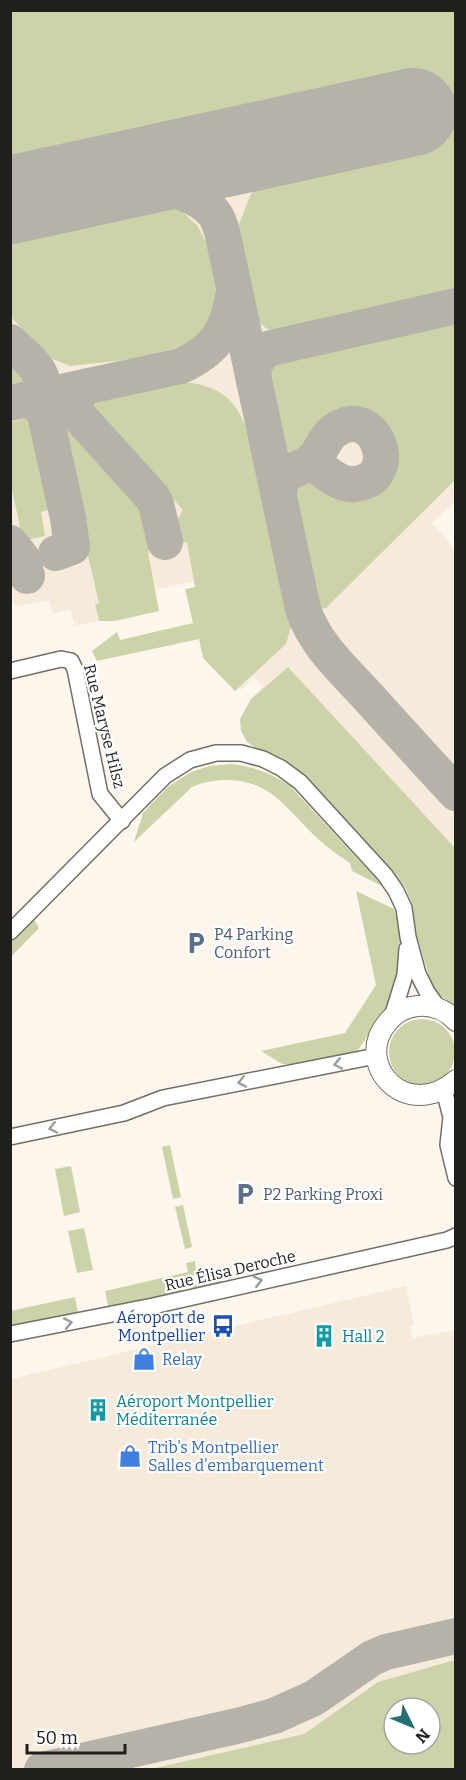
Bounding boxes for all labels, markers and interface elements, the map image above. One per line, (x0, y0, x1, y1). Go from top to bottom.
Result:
street label: Rue Maryse Hilsz (80, 662, 129, 790)
place label: P4 Parking Confort (214, 925, 293, 962)
parking icon: P4 Parking Confort (183, 930, 209, 956)
one-way arrow (333, 1056, 343, 1069)
one-way arrow (238, 1075, 248, 1088)
one-way arrow (49, 1121, 59, 1134)
parking icon: P2 Parking Proxi (232, 1181, 258, 1207)
place label: P2 Parking Proxi (263, 1185, 383, 1204)
street label: Rue Élisa Deroche (163, 1245, 297, 1295)
one-way arrow (253, 1276, 263, 1289)
place label: Aéroport de Montpellier (116, 1308, 205, 1345)
bus stop icon: Aéroport de Montpellier (210, 1313, 236, 1339)
one-way arrow (63, 1317, 73, 1330)
building icon: Hall 2 (311, 1323, 337, 1349)
place label: Hall 2 (342, 1327, 384, 1346)
shop icon: Relay (131, 1346, 157, 1372)
place label: Relay (162, 1350, 203, 1369)
place label: Aéroport Montpellier Méditerranée (116, 1392, 274, 1429)
building icon: Aéroport Montpellier Méditerranée (85, 1397, 111, 1423)
place label: Trib's Montpellier Salles d'embarquement (148, 1438, 324, 1475)
shop icon: Trib's Montpellier Salles d'embarquement (117, 1443, 143, 1469)
north arrow (382, 1696, 442, 1756)
scale bar (27, 1717, 124, 1755)
text: N (411, 1725, 434, 1747)
text: 50 m (36, 1727, 78, 1749)

